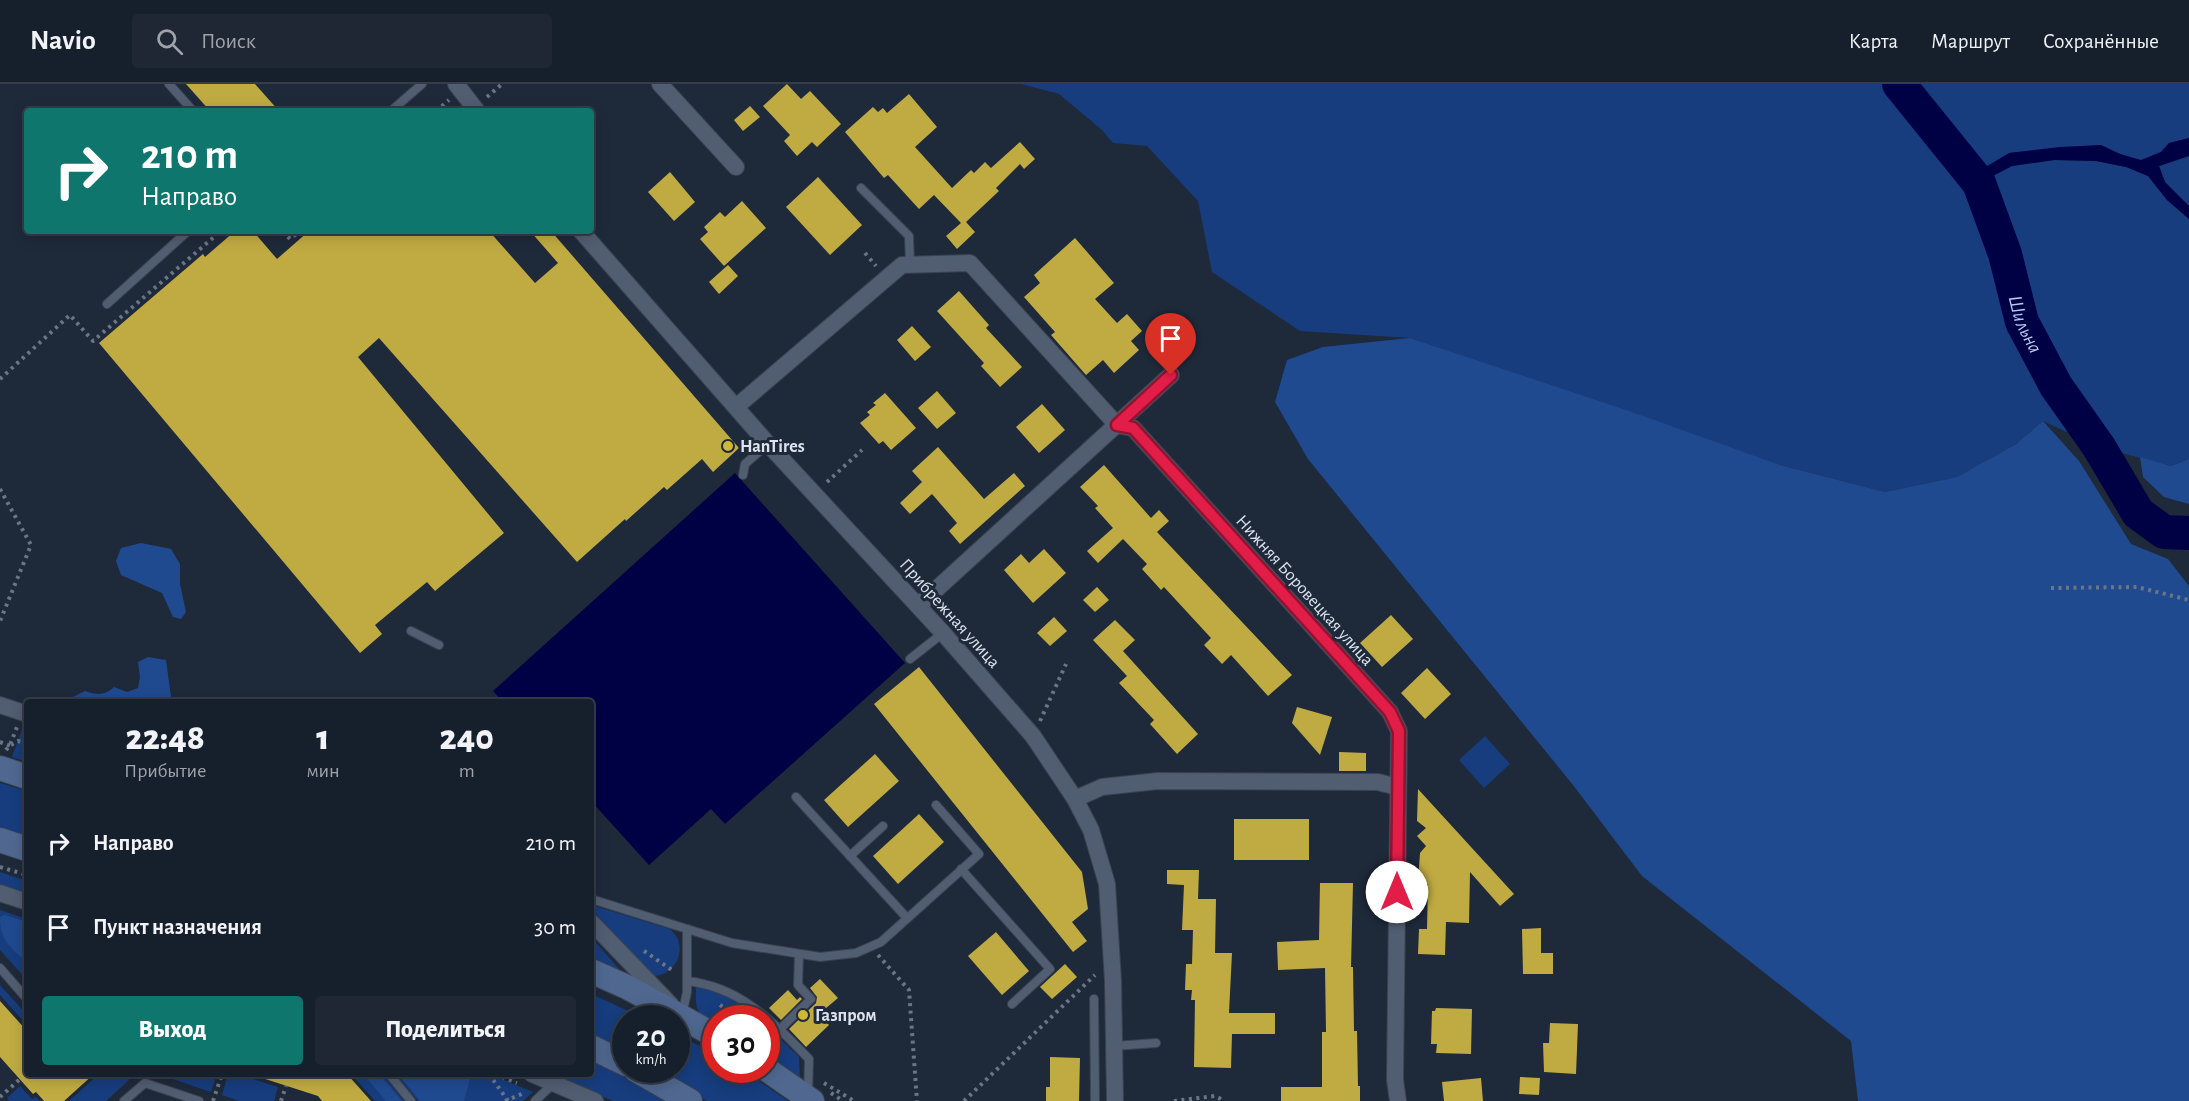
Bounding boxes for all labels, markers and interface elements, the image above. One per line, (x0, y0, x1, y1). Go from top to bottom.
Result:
search box (132, 14, 552, 68)
icon: search (153, 25, 186, 58)
text: Navio (30, 27, 96, 55)
text: Поиск (201, 30, 256, 52)
text: Карта (1849, 31, 1898, 52)
text: Маршрут (1931, 31, 2010, 52)
text: Сохранённые (2043, 31, 2159, 52)
icon: right (42, 132, 120, 210)
text: 210 m (141, 134, 238, 176)
text: Направо (141, 183, 237, 210)
water label: Шильна (2005, 293, 2046, 356)
pin (1145, 313, 1196, 375)
icon: arrive (1154, 322, 1187, 355)
place label: HanTires (740, 438, 805, 456)
marker: HanTires (721, 439, 735, 453)
street label: Нижняя Боровецкая улица (1232, 512, 1376, 669)
street label: Прибрежная улица (896, 555, 1004, 672)
text: 22:48 (126, 720, 205, 756)
text: 1 (316, 720, 330, 756)
text: 240 (440, 720, 494, 756)
text: Прибытие (124, 761, 206, 781)
text: мин (306, 761, 340, 781)
text: m (459, 761, 475, 781)
icon: right (42, 827, 75, 860)
text: Направо (93, 832, 174, 854)
text: 210 m (526, 832, 576, 854)
position arrow (1365, 860, 1429, 924)
icon: arrive (42, 911, 75, 944)
text: Пункт назначения (93, 916, 262, 938)
text: 30 m (534, 916, 576, 938)
button: Выход (42, 996, 303, 1065)
button: Поделиться (315, 996, 576, 1065)
speed limit sign: 30 (702, 1005, 780, 1083)
place label: Газпром (815, 1007, 877, 1025)
marker: Газпром (796, 1008, 810, 1022)
text: 20 (636, 1022, 666, 1052)
text: km/h (636, 1052, 666, 1067)

